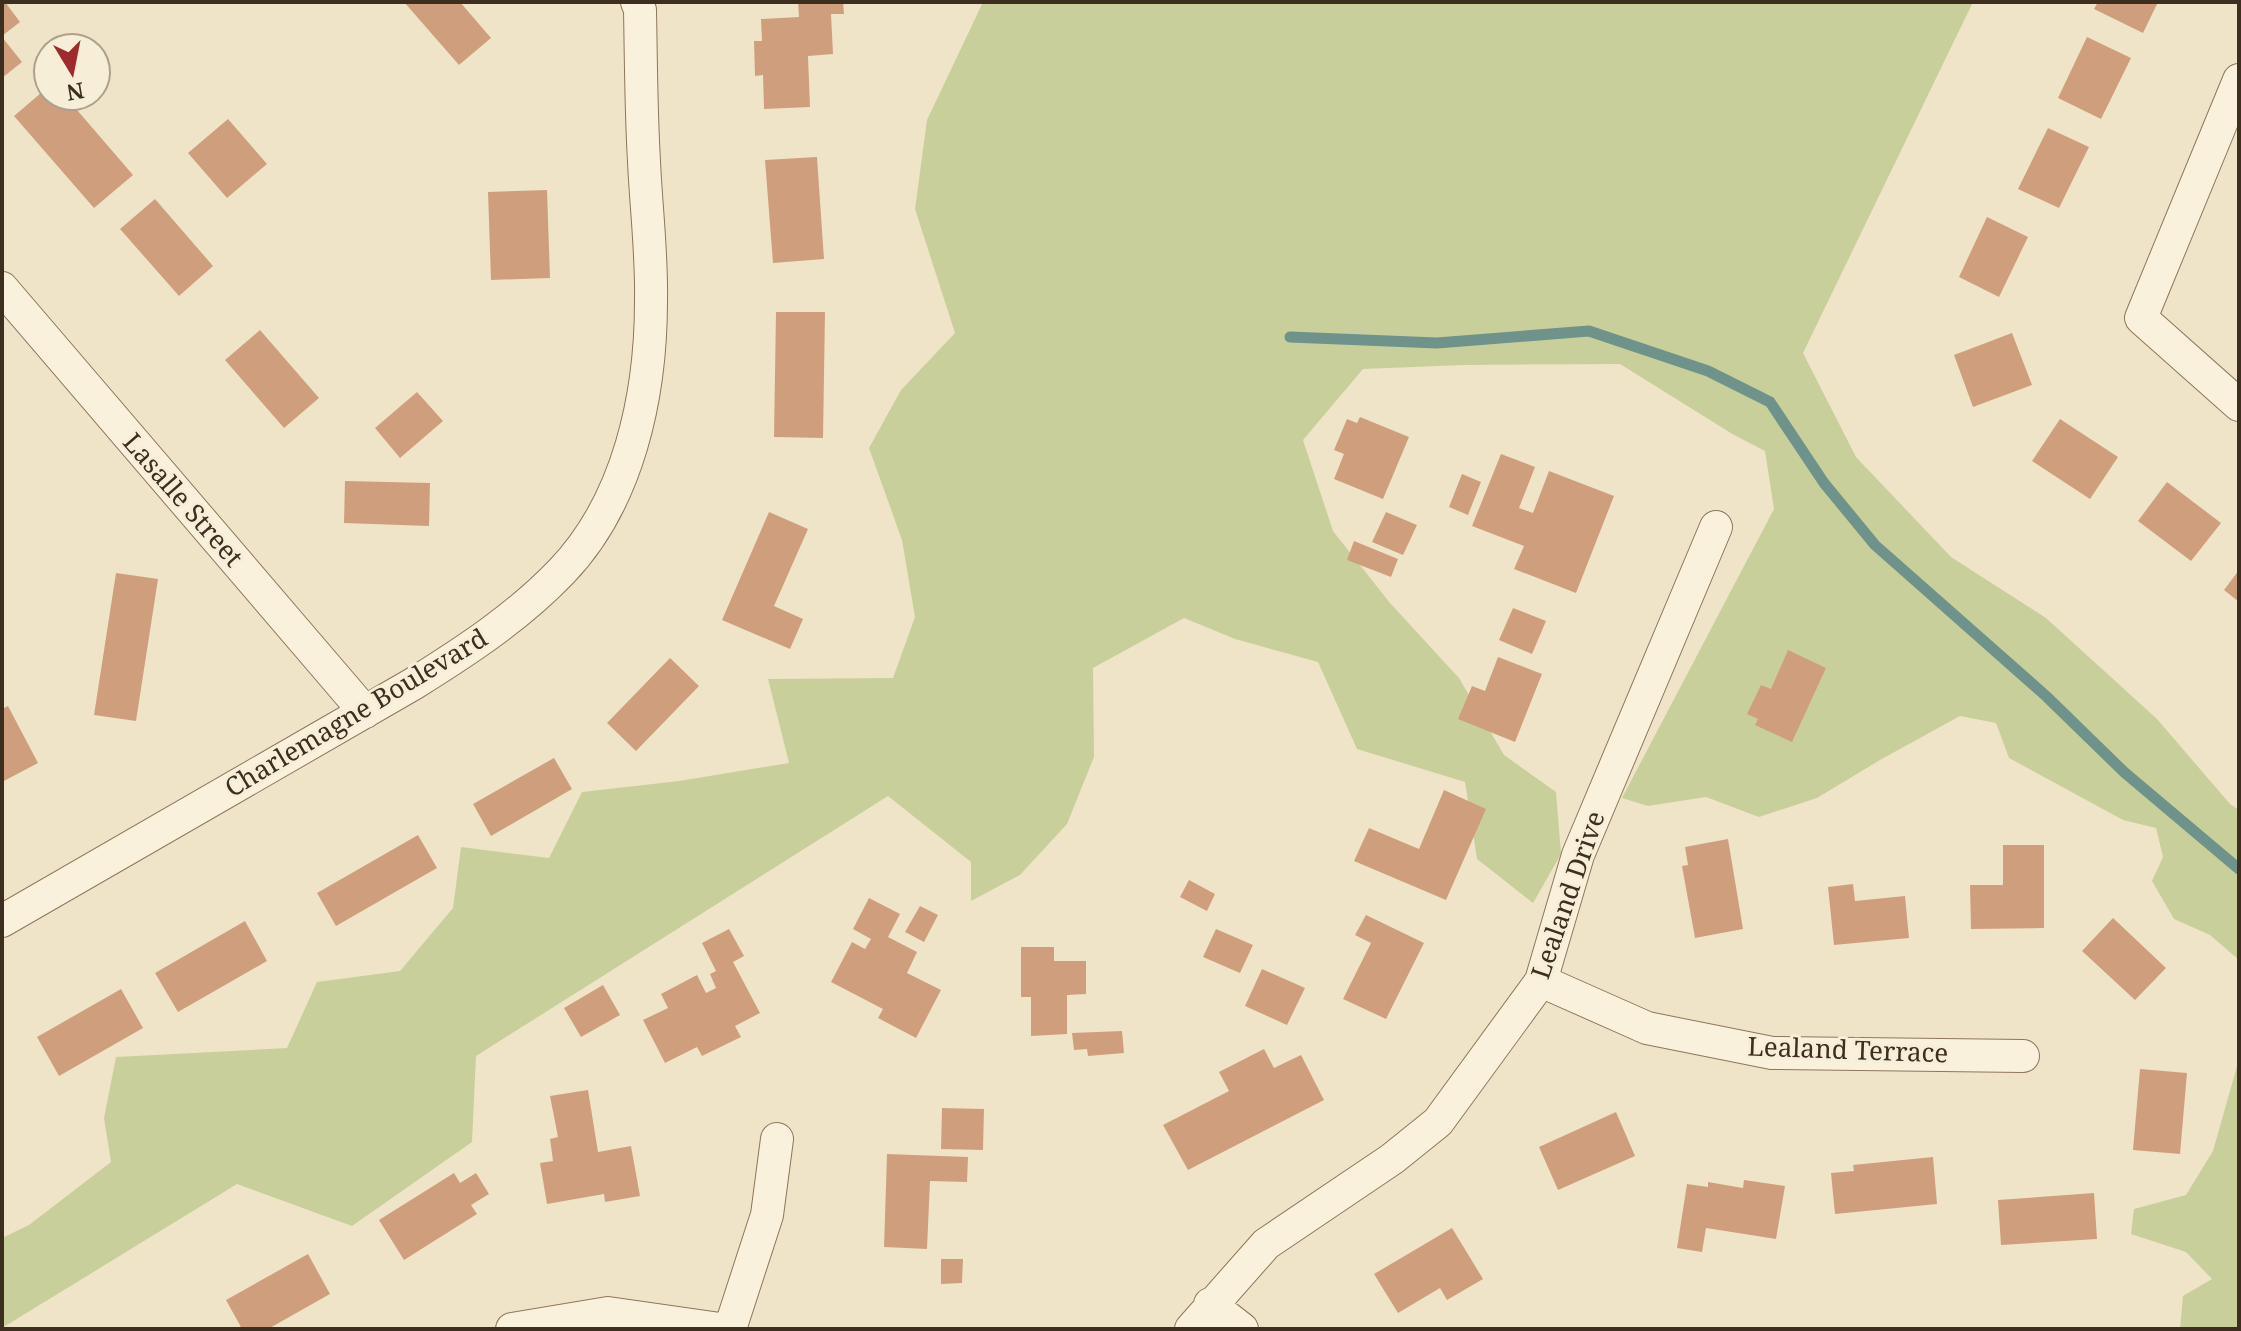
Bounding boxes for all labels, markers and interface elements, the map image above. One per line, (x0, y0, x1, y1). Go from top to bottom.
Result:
north arrow (32, 32, 112, 112)
text: N (65, 76, 87, 109)
street label: Lasalle Street (116, 425, 252, 574)
street label: Charlemagne Boulevard (217, 619, 494, 805)
street label: Lealand Drive (1521, 806, 1613, 983)
street label: Lealand Terrace (1747, 1028, 1949, 1070)

